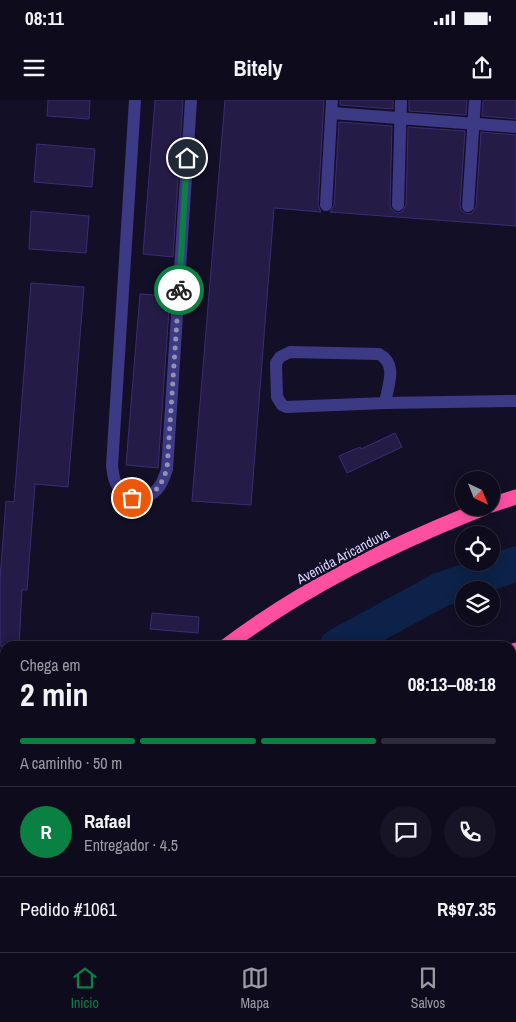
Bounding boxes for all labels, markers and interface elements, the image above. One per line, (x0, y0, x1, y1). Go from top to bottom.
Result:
text: 08:11 (25, 5, 64, 31)
text: Bitely (233, 53, 283, 83)
icon: menu (20, 54, 48, 82)
icon: share (468, 54, 496, 82)
pin (166, 137, 208, 179)
icon: home (173, 144, 201, 172)
courier (154, 265, 204, 315)
icon: bike (165, 276, 193, 304)
north arrow (455, 471, 500, 516)
map controls (455, 471, 500, 626)
pin (111, 477, 153, 519)
icon: bag (118, 484, 146, 512)
street label: Avenida Aricanduva (293, 524, 393, 588)
button: locate (455, 526, 500, 571)
button: layers (455, 581, 500, 626)
text: Chega em (20, 654, 81, 676)
text: 08:13–08:18 (408, 671, 496, 697)
text: 2 min (20, 673, 89, 716)
text: A caminho · 50 m (20, 752, 122, 774)
button: chat (380, 806, 432, 858)
button: phone (444, 806, 496, 858)
text: Rafael (84, 808, 131, 834)
text: R (40, 819, 52, 845)
text: Entregador · 4.5 (84, 834, 178, 856)
text: Pedido #1061 (20, 896, 117, 922)
text: R$97.35 (437, 896, 496, 922)
tab: Início (71, 964, 99, 1012)
tab: Mapa (240, 964, 269, 1012)
tab: Salvos (411, 964, 445, 1012)

